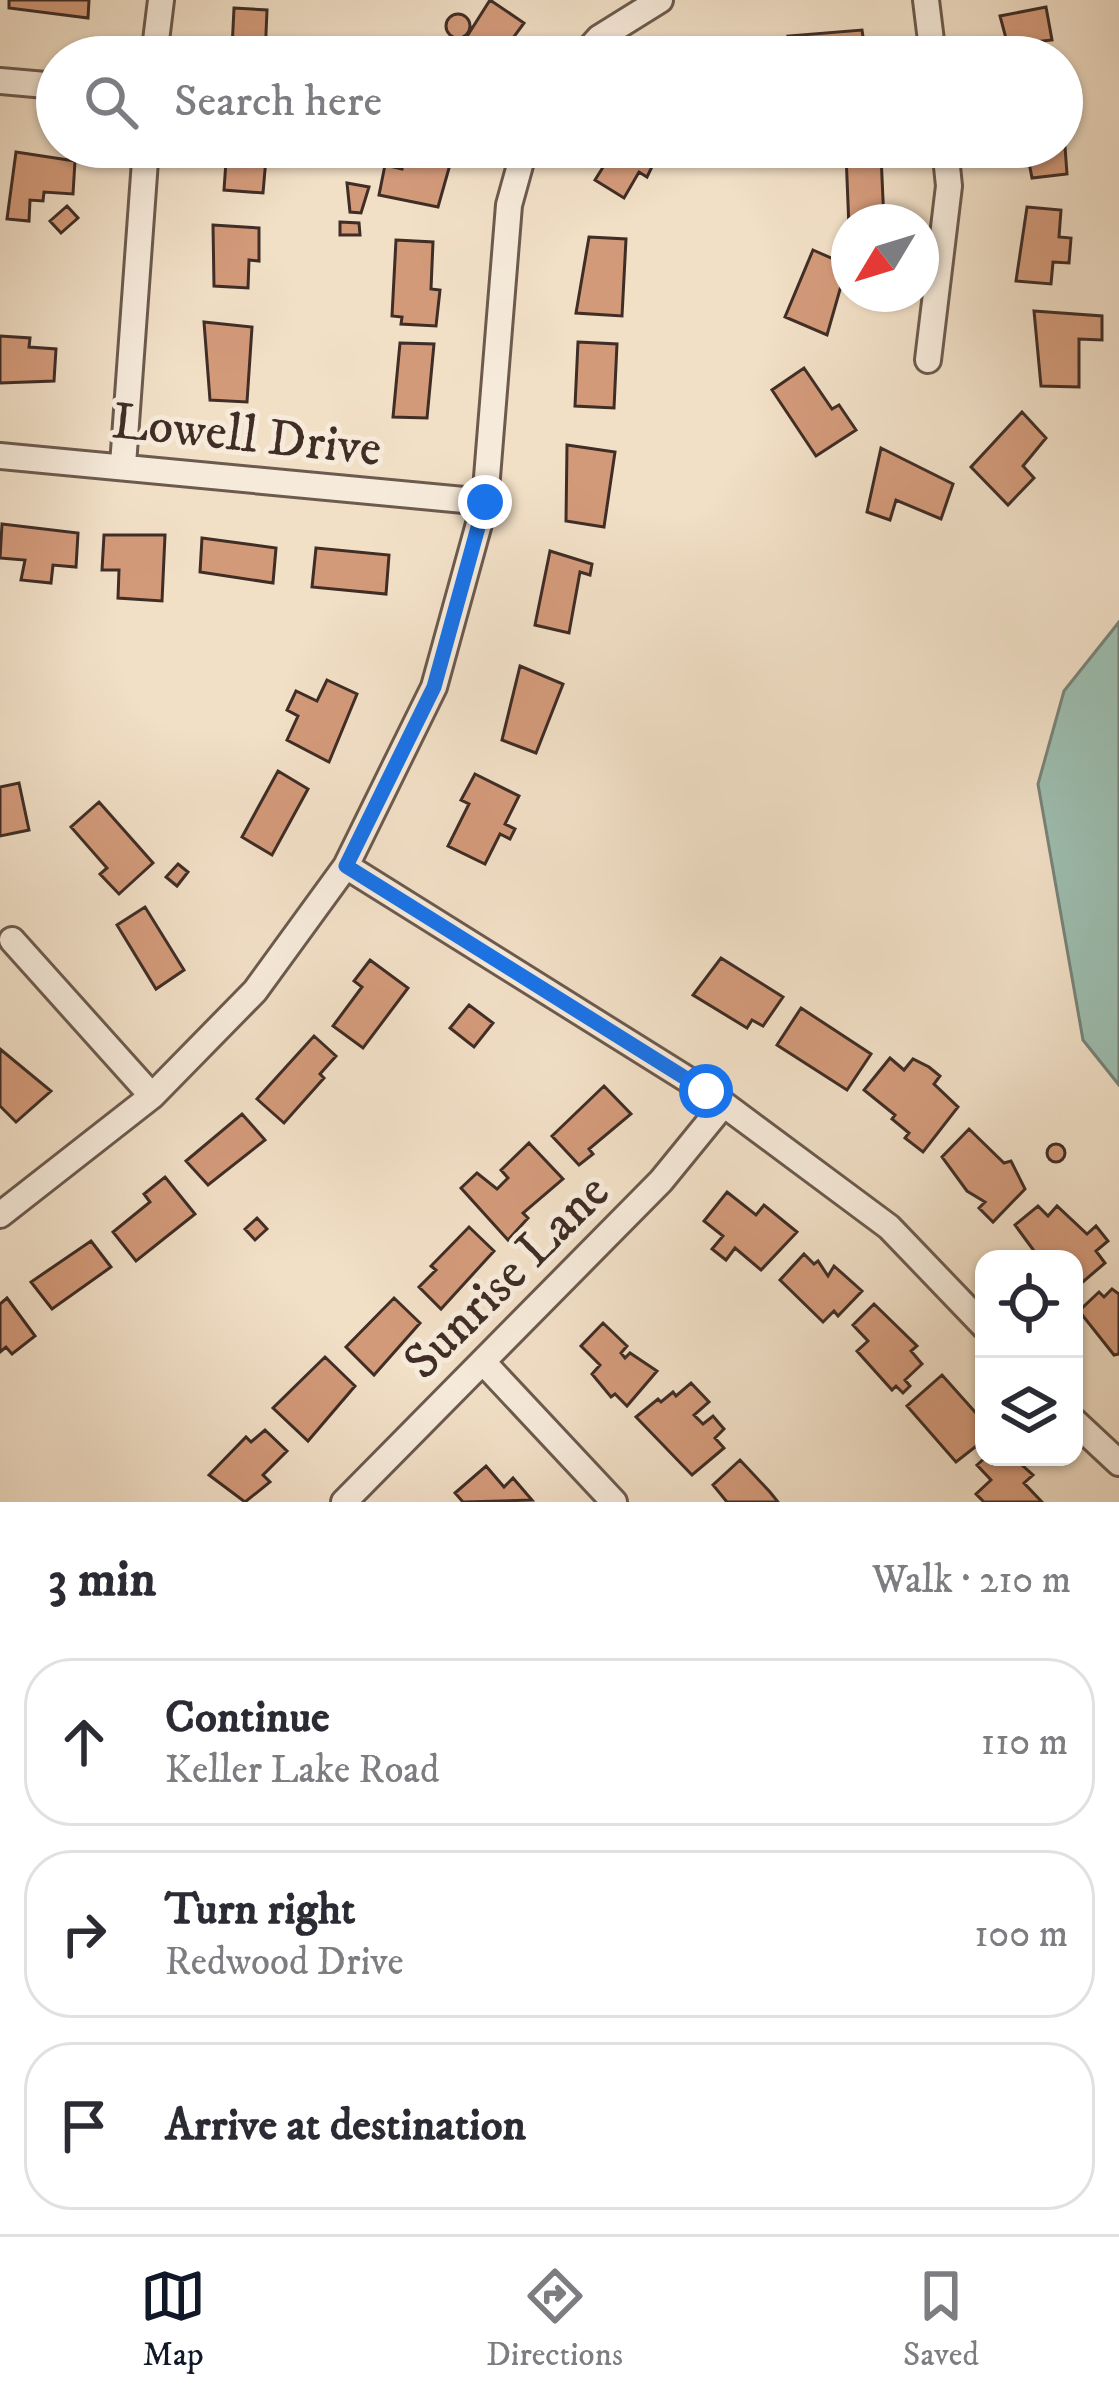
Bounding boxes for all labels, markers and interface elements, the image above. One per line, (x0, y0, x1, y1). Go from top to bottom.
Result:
search box (36, 36, 1083, 168)
icon: search (78, 69, 144, 135)
text: Search here (174, 74, 382, 130)
north arrow (831, 204, 939, 312)
street label: Lowell Drive (109, 390, 384, 482)
route end (458, 475, 512, 529)
route start (679, 1064, 733, 1118)
street label: Sunrise Lane (391, 1161, 624, 1394)
map controls (975, 1250, 1083, 1466)
button: locate (975, 1250, 1083, 1358)
button: layers (975, 1358, 1083, 1466)
text: 3 min (48, 1548, 156, 1612)
text: Walk · 210 m (872, 1556, 1071, 1605)
text: Continue (165, 1690, 330, 1746)
icon: ahead (51, 1709, 117, 1775)
text: 110 m (981, 1718, 1068, 1767)
text: Keller Lake Road (165, 1746, 439, 1795)
text: Turn right (165, 1882, 355, 1938)
icon: right (51, 1901, 117, 1967)
text: 100 m (974, 1910, 1068, 1959)
text: Redwood Drive (165, 1938, 404, 1987)
icon: arrive (51, 2093, 117, 2159)
text: Arrive at destination (165, 2098, 526, 2154)
tab: Map (140, 2263, 206, 2376)
tab: Directions (486, 2263, 623, 2376)
tab: Saved (903, 2263, 979, 2376)

